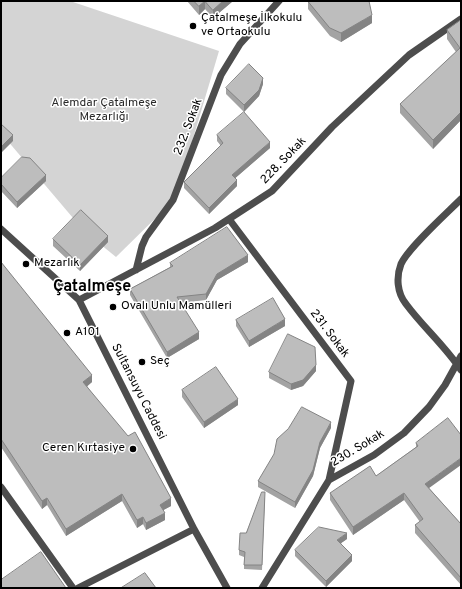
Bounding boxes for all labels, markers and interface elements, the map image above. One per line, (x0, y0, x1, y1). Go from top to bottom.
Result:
place label: Çatalmeşe İlkokulu ve Ortaokulu (201, 12, 302, 40)
marker: Çatalmeşe İlkokulu ve Ortaokulu (188, 21, 198, 31)
park label: Alemdar Çatalmeşe Mezarlığı (51, 97, 157, 125)
street label: 232. Sokak (172, 97, 206, 157)
street label: 228. Sokak (258, 134, 310, 188)
place label: Mezarlık (34, 257, 80, 271)
marker: Mezarlık (21, 259, 31, 269)
district label: Çatalmeşe (53, 278, 131, 298)
place label: Ovalı Unlu Mamülleri (121, 300, 232, 314)
marker: Ovalı Unlu Mamülleri (108, 302, 118, 312)
street label: 231. Sokak (306, 307, 352, 361)
place label: A101 (75, 326, 100, 340)
marker: A101 (62, 328, 72, 338)
street label: Sultansuyu Caddesi (108, 342, 168, 442)
place label: Seç (150, 355, 170, 369)
marker: Seç (137, 357, 147, 367)
street label: 230. Sokak (329, 427, 387, 471)
place label: Ceren Kırtasiye (42, 442, 125, 456)
marker: Ceren Kırtasiye (128, 444, 138, 454)

